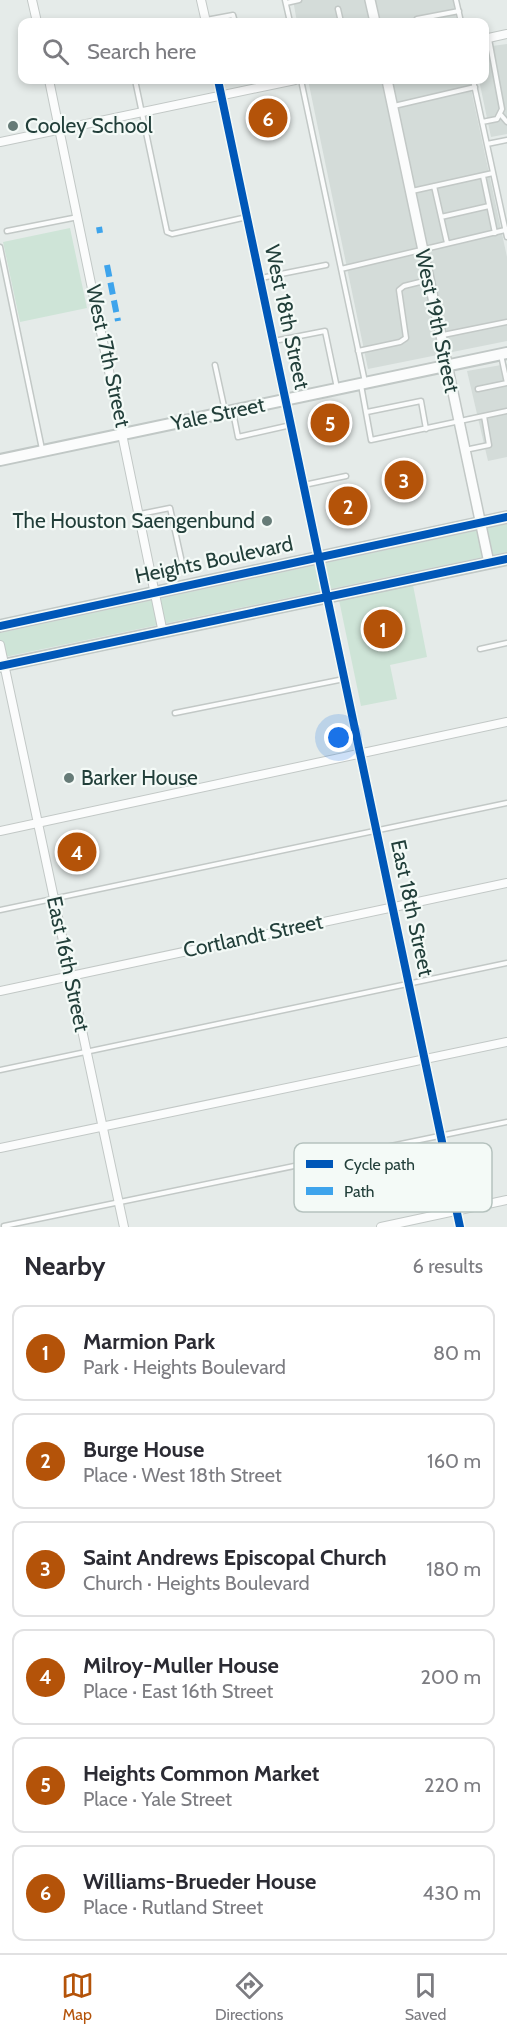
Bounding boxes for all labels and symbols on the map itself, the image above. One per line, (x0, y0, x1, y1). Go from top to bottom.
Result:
pin: 6 (248, 96, 288, 140)
place label: Cooley School (25, 113, 153, 138)
marker: Cooley School (6, 119, 20, 133)
street label: West 18th Street (260, 242, 315, 391)
street label: West 19th Street (410, 247, 465, 395)
street label: West 17th Street (81, 282, 136, 429)
street label: Yale Street (168, 391, 267, 436)
pin: 5 (310, 400, 350, 446)
pin: 3 (384, 458, 424, 502)
pin: 2 (328, 484, 368, 528)
place label: The Houston Saengenbund (12, 508, 255, 533)
marker: The Houston Saengenbund (260, 514, 274, 528)
street label: Heights Boulevard (133, 531, 295, 588)
pin: 1 (364, 606, 403, 652)
your location (324, 723, 353, 752)
place label: Barker House (81, 765, 198, 790)
marker: Barker House (62, 771, 76, 785)
pin: 4 (58, 830, 97, 874)
street label: East 18th Street (386, 837, 439, 978)
street label: East 16th Street (42, 894, 95, 1034)
street label: Cortlandt Street (181, 909, 325, 963)
legend (294, 1143, 492, 1212)
text: Cycle path (344, 1155, 415, 1174)
text: Path (344, 1182, 375, 1201)

